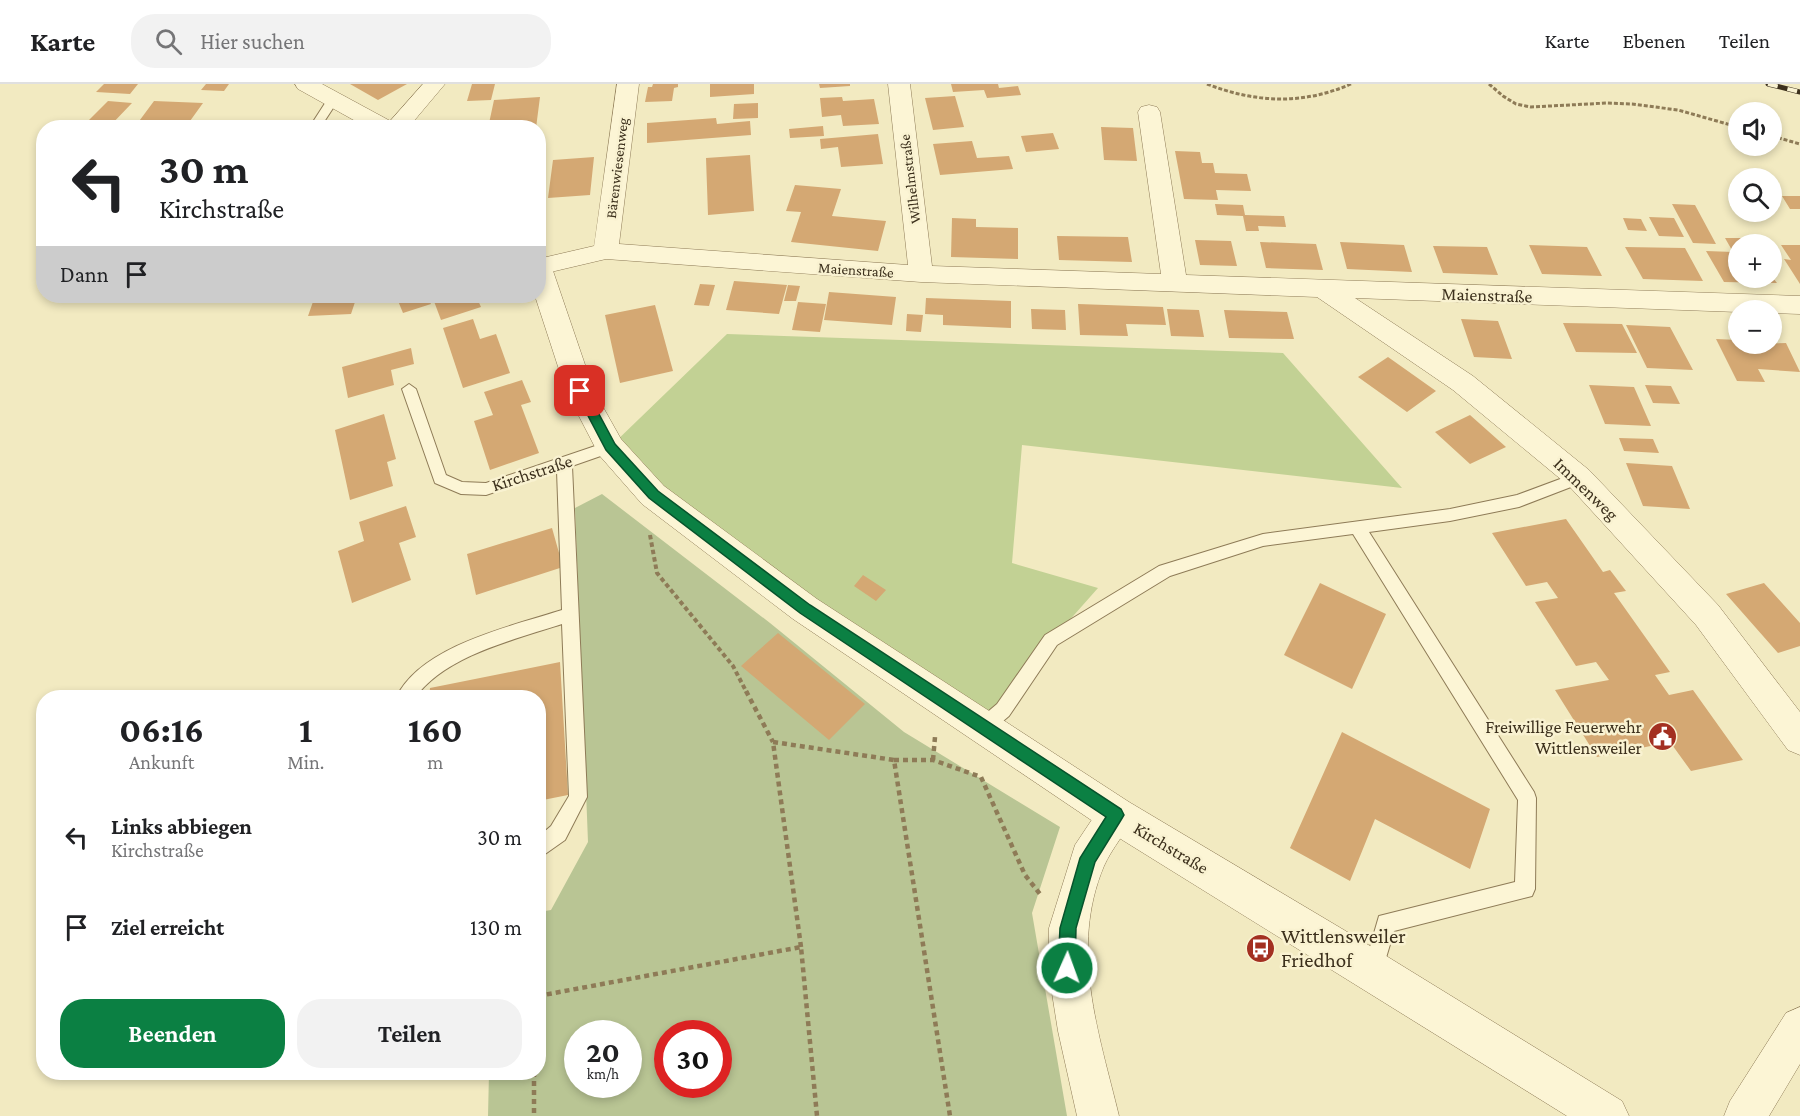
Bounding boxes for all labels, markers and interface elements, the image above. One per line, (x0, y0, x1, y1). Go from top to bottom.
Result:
search box (131, 14, 551, 68)
icon: search (152, 25, 185, 58)
text: Karte (30, 26, 95, 57)
text: Hier suchen (200, 29, 305, 54)
text: Karte (1544, 29, 1590, 53)
text: Ebenen (1623, 29, 1686, 53)
text: Teilen (1719, 29, 1770, 53)
map controls (1728, 102, 1782, 354)
button: sound (1728, 102, 1782, 156)
street label: Bärenwiesenweg (603, 117, 632, 220)
street label: Wilhelmstraße (897, 133, 923, 225)
icon: left (60, 144, 138, 222)
text: 30 m (159, 145, 249, 192)
button: search (1728, 168, 1782, 222)
text: Kirchstraße (159, 194, 284, 224)
button: + (1728, 234, 1782, 288)
icon: arrive (120, 258, 153, 291)
street label: Maienstraße (818, 259, 895, 281)
text: Dann (60, 262, 108, 287)
street label: Maienstraße (1441, 283, 1533, 307)
button: − (1728, 300, 1782, 354)
pin (554, 365, 605, 416)
icon: arrive (563, 374, 596, 407)
street label: Kirchstraße (489, 451, 575, 495)
street label: Immenweg (1550, 453, 1623, 525)
text: 06:16 (119, 710, 204, 750)
text: 1 (299, 710, 313, 750)
text: 160 (408, 710, 463, 750)
place label: Freiwillige Feuerwehr Wittlensweiler (1485, 717, 1643, 758)
public building icon: Freiwillige Feuerwehr Wittlensweiler (1647, 721, 1679, 753)
text: Ankunft (129, 751, 194, 773)
text: Min. (287, 751, 324, 773)
text: m (427, 751, 443, 773)
text: Links abbiegen (111, 814, 252, 839)
street label: Kirchstraße (1130, 818, 1212, 878)
icon: left (60, 821, 93, 854)
text: 30 m (477, 825, 522, 850)
text: Kirchstraße (111, 839, 204, 861)
icon: arrive (60, 911, 93, 944)
text: Ziel erreicht (111, 915, 224, 940)
text: 130 m (470, 915, 522, 940)
place label: Wittlensweiler Friedhof (1281, 924, 1406, 972)
bus stop icon: Wittlensweiler Friedhof (1244, 932, 1276, 964)
position arrow (1035, 936, 1099, 1000)
button: Beenden (60, 999, 285, 1068)
button: Teilen (297, 999, 522, 1068)
speed limit sign: 30 (654, 1020, 732, 1098)
text: 20 (586, 1035, 620, 1068)
text: km/h (587, 1066, 619, 1082)

